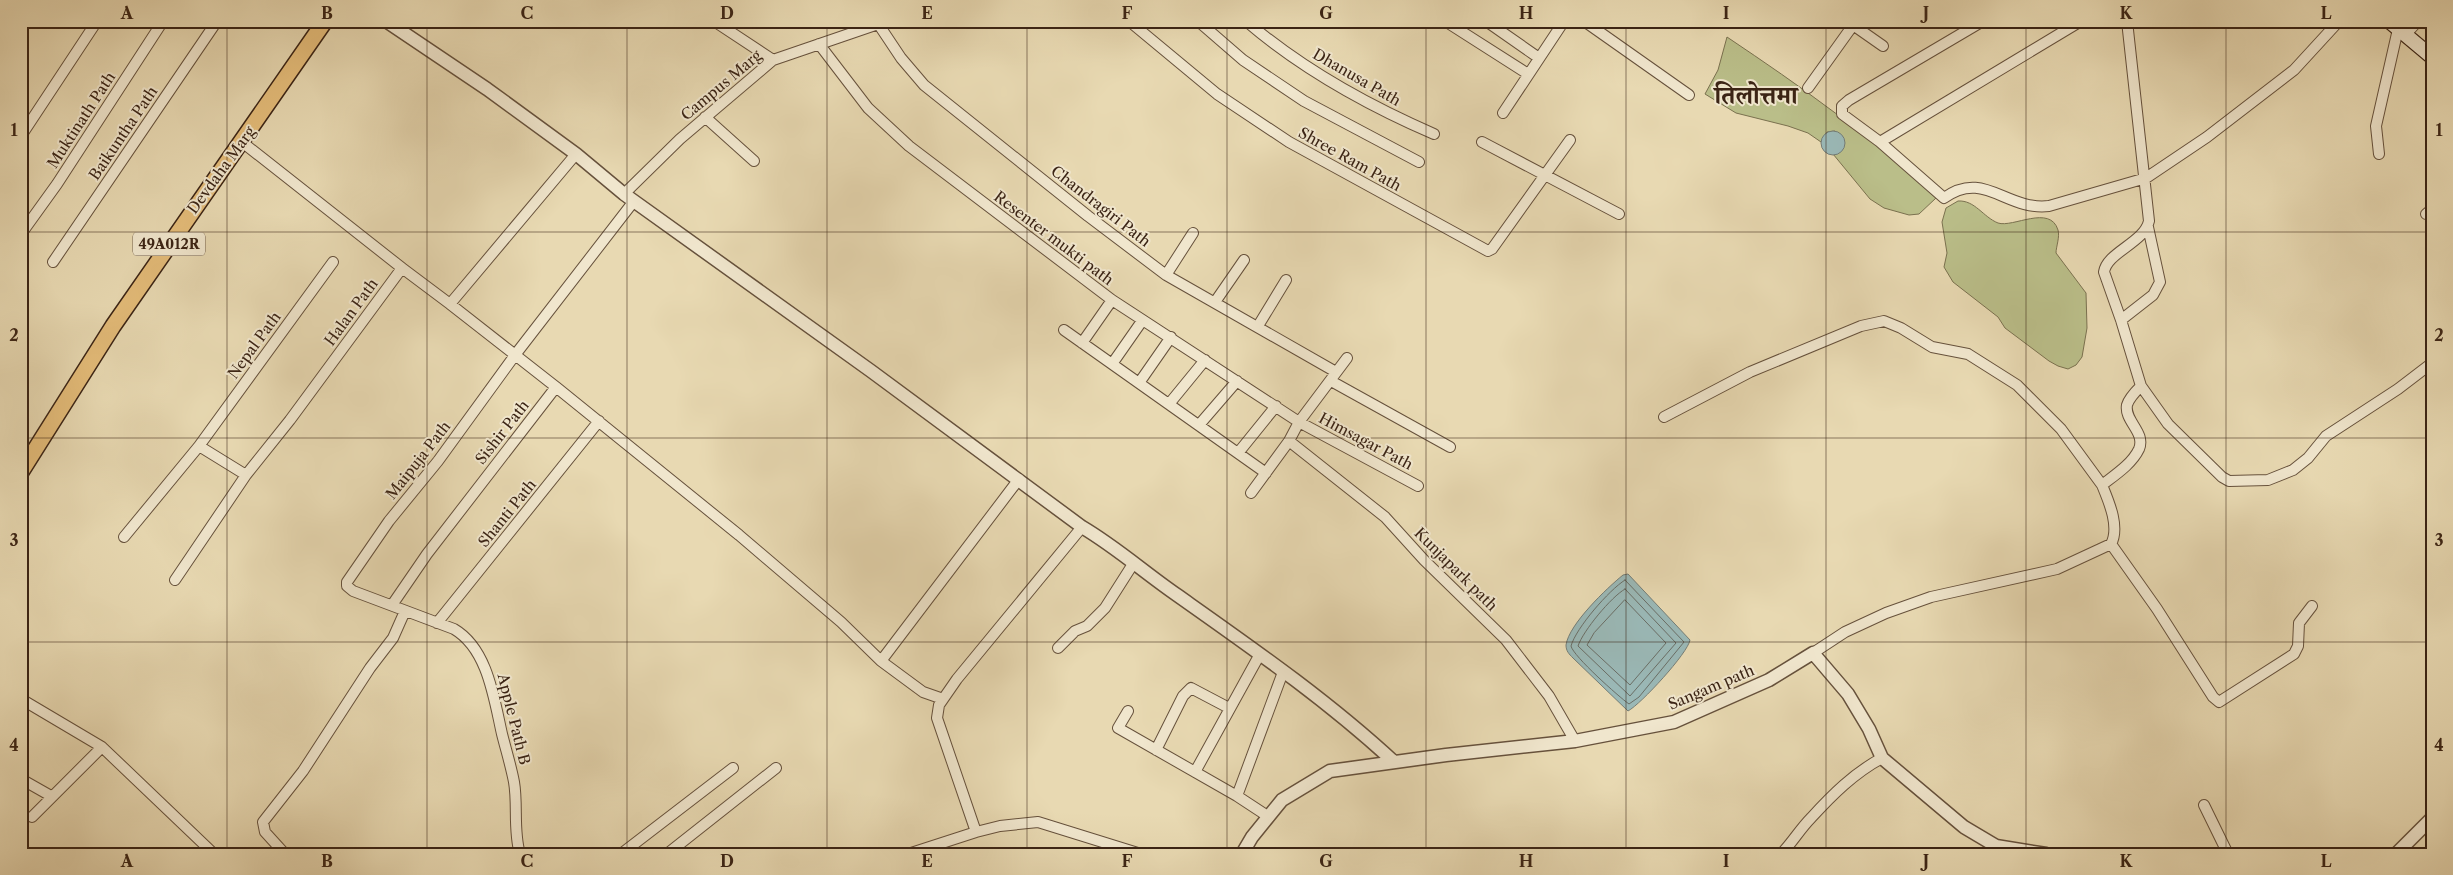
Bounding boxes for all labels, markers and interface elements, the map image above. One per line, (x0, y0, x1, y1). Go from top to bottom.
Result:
text: A (120, 3, 134, 23)
text: B (321, 3, 333, 23)
text: C (521, 3, 533, 23)
text: D (720, 3, 734, 23)
text: E (921, 3, 933, 23)
text: F (1122, 3, 1133, 23)
text: G (1319, 3, 1333, 23)
text: H (1519, 3, 1533, 23)
text: I (1723, 3, 1730, 23)
text: J (1920, 3, 1929, 23)
text: K (2120, 3, 2134, 23)
text: L (2320, 3, 2332, 23)
street label: Dhanusa Path (1310, 44, 1405, 110)
street label: Campus Marg (677, 46, 765, 124)
street label: Muktinath Path (43, 68, 119, 172)
district label: तिलोत्तमा (1712, 80, 1800, 111)
street label: Baikuntha Path (85, 82, 162, 183)
text: 1 (10, 120, 18, 140)
text: 1 (2435, 120, 2443, 140)
street label: Devdaha Marg (183, 123, 259, 217)
street label: Shree Ram Path (1295, 123, 1405, 195)
street label: Chandragiri Path (1047, 161, 1155, 251)
street label: Resenter mukti path (990, 187, 1118, 290)
road number: 49A012R (133, 232, 205, 255)
street label: Halan Path (320, 274, 382, 349)
street label: Nepal Path (223, 307, 285, 382)
text: 2 (9, 325, 19, 345)
text: 2 (2434, 325, 2444, 345)
street label: Sishir Path (471, 396, 533, 468)
street label: Himsagar Path (1316, 408, 1417, 474)
street label: Maipuja Path (381, 417, 455, 503)
street label: Shanti Path (474, 475, 541, 551)
street label: Kunjapark path (1410, 523, 1502, 615)
text: 3 (9, 530, 19, 550)
text: 3 (2434, 530, 2444, 550)
street label: Sangam path (1665, 660, 1758, 714)
street label: Apple Path B (493, 670, 534, 767)
text: 4 (9, 735, 19, 755)
text: 4 (2434, 735, 2444, 755)
text: A (120, 851, 134, 871)
text: B (321, 851, 333, 871)
text: C (521, 851, 533, 871)
text: D (720, 851, 734, 871)
text: E (921, 851, 933, 871)
text: F (1122, 851, 1133, 871)
text: G (1319, 851, 1333, 871)
text: H (1519, 851, 1533, 871)
text: I (1723, 851, 1730, 871)
text: J (1920, 851, 1929, 871)
text: K (2120, 851, 2134, 871)
text: L (2320, 851, 2332, 871)

